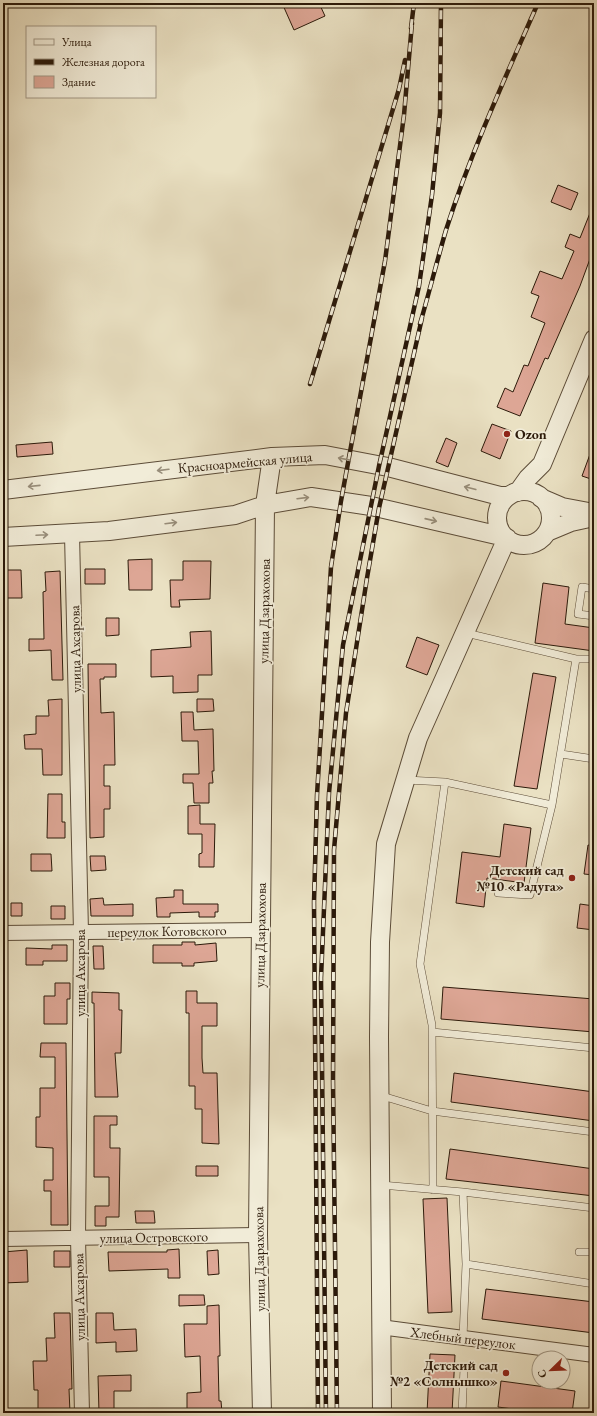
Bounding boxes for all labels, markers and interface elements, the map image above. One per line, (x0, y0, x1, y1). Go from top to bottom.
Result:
legend (26, 26, 156, 98)
text: Улица (61, 34, 92, 50)
text: Железная дорога (61, 54, 145, 70)
text: Здание (62, 74, 96, 90)
place label: Ozon (515, 425, 547, 443)
marker: Ozon (502, 429, 512, 439)
street label: Красноармейская улица (177, 447, 313, 477)
one-way arrow (338, 455, 351, 463)
one-way arrow (157, 467, 170, 474)
one-way arrow (28, 482, 41, 490)
one-way arrow (464, 484, 477, 491)
one-way arrow (296, 494, 309, 502)
one-way arrow (424, 516, 437, 524)
one-way arrow (164, 519, 177, 527)
one-way arrow (35, 532, 48, 539)
street label: улица Дзарахохова (254, 558, 274, 664)
street label: улица Ахсарова (65, 605, 85, 693)
place label: Детский сад №10 «Радуга» (477, 861, 565, 895)
marker: Детский сад №10 «Радуга» (567, 873, 577, 883)
street label: улица Дзарахохова (250, 882, 270, 988)
street label: переулок Котовского (107, 921, 227, 941)
street label: улица Ахсарова (71, 929, 89, 1017)
street label: улица Дзарахохова (249, 1206, 269, 1312)
street label: улица Островского (100, 1227, 208, 1247)
street label: улица Ахсарова (69, 1253, 89, 1341)
street label: Хлебный переулок (408, 1322, 517, 1353)
north arrow (531, 1350, 571, 1390)
place label: Детский сад №2 «Солнышко» (390, 1356, 499, 1390)
text: С (534, 1367, 550, 1380)
marker: Детский сад №2 «Солнышко» (501, 1368, 511, 1378)

